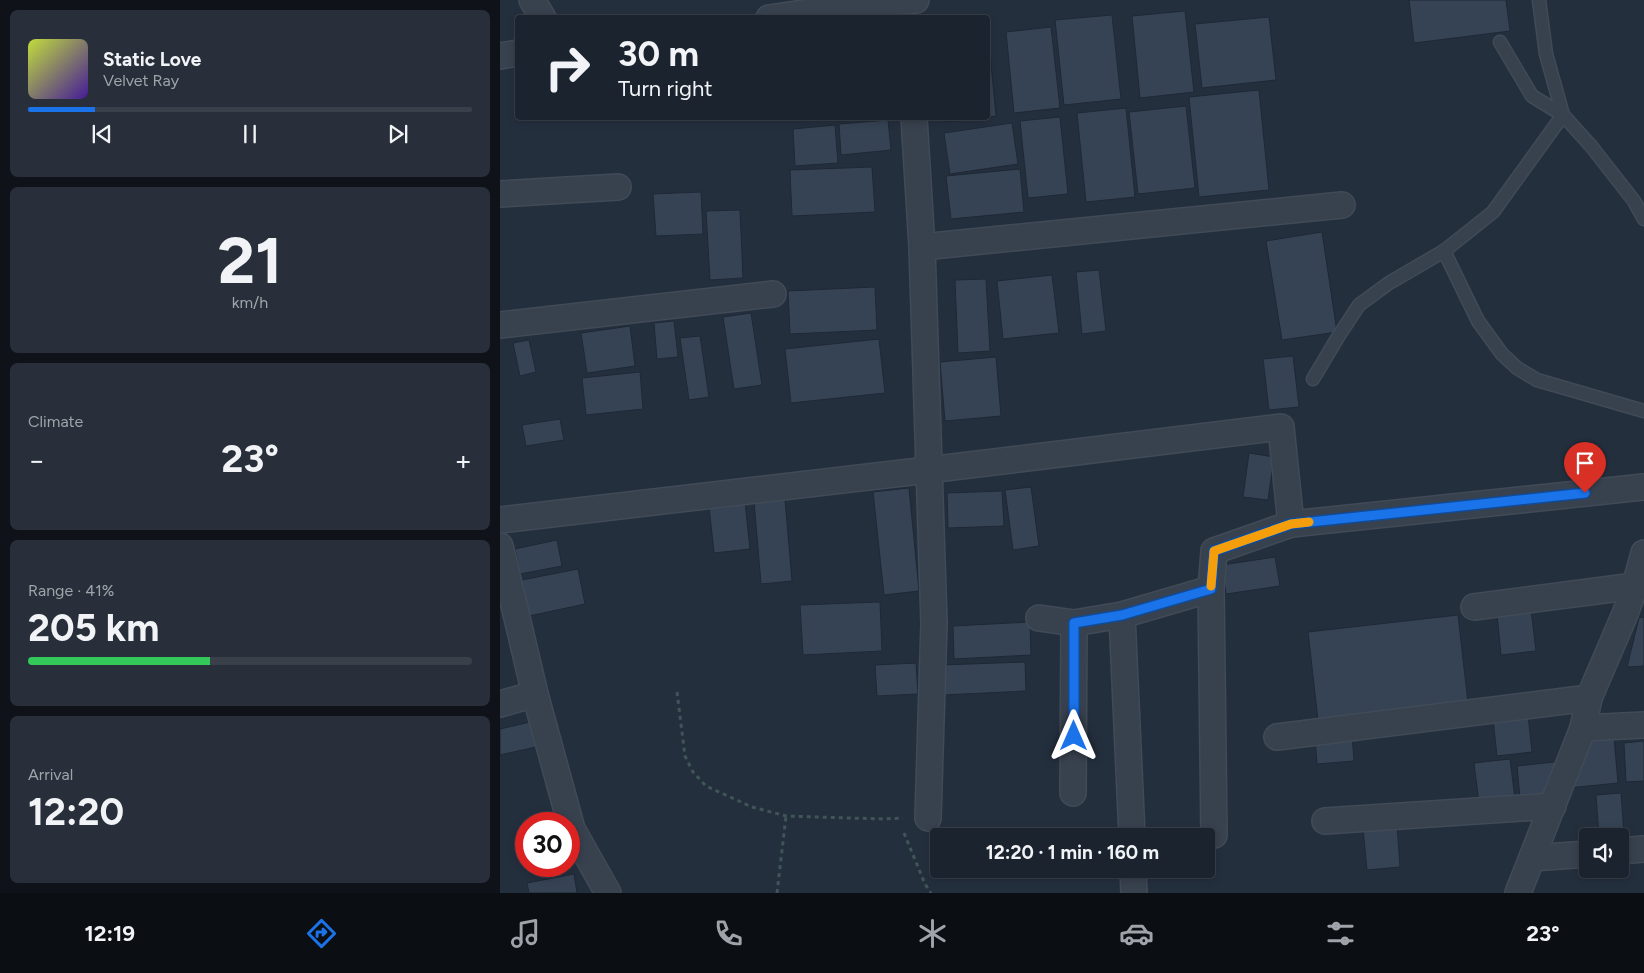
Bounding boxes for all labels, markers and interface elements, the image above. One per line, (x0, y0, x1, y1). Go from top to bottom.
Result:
text: 30 m (618, 33, 699, 75)
icon: right (535, 35, 600, 100)
text: Static Love (103, 48, 201, 71)
text: Velvet Ray (103, 71, 179, 90)
text: Turn right (618, 75, 713, 102)
icon: previous (88, 120, 116, 148)
icon: pause (236, 120, 264, 148)
icon: next (384, 120, 412, 148)
text: 21 (217, 221, 283, 299)
text: km/h (232, 293, 268, 312)
text: Climate (28, 412, 83, 431)
text: 23° (221, 436, 279, 482)
pin (1564, 442, 1606, 493)
text: − (28, 443, 45, 477)
text: + (455, 443, 472, 477)
icon: arrive (1571, 449, 1599, 477)
text: Range · 41% (28, 581, 114, 600)
text: 205 km (28, 605, 159, 651)
position arrow (1047, 709, 1099, 761)
text: Arrival (28, 765, 73, 784)
text: 12:20 (28, 789, 124, 835)
speed limit sign: 30 (515, 812, 580, 877)
map controls (1579, 828, 1629, 878)
button: sound (1579, 828, 1629, 878)
text: 12:20 · 1 min · 160 m (986, 841, 1159, 864)
icon: directions (304, 916, 339, 951)
icon: music (508, 916, 543, 951)
icon: phone (711, 916, 746, 951)
icon: climate (915, 916, 950, 951)
icon: car (1119, 916, 1154, 951)
icon: filters (1323, 916, 1358, 951)
text: 12:19 (84, 920, 135, 947)
text: 23° (1526, 920, 1560, 947)

